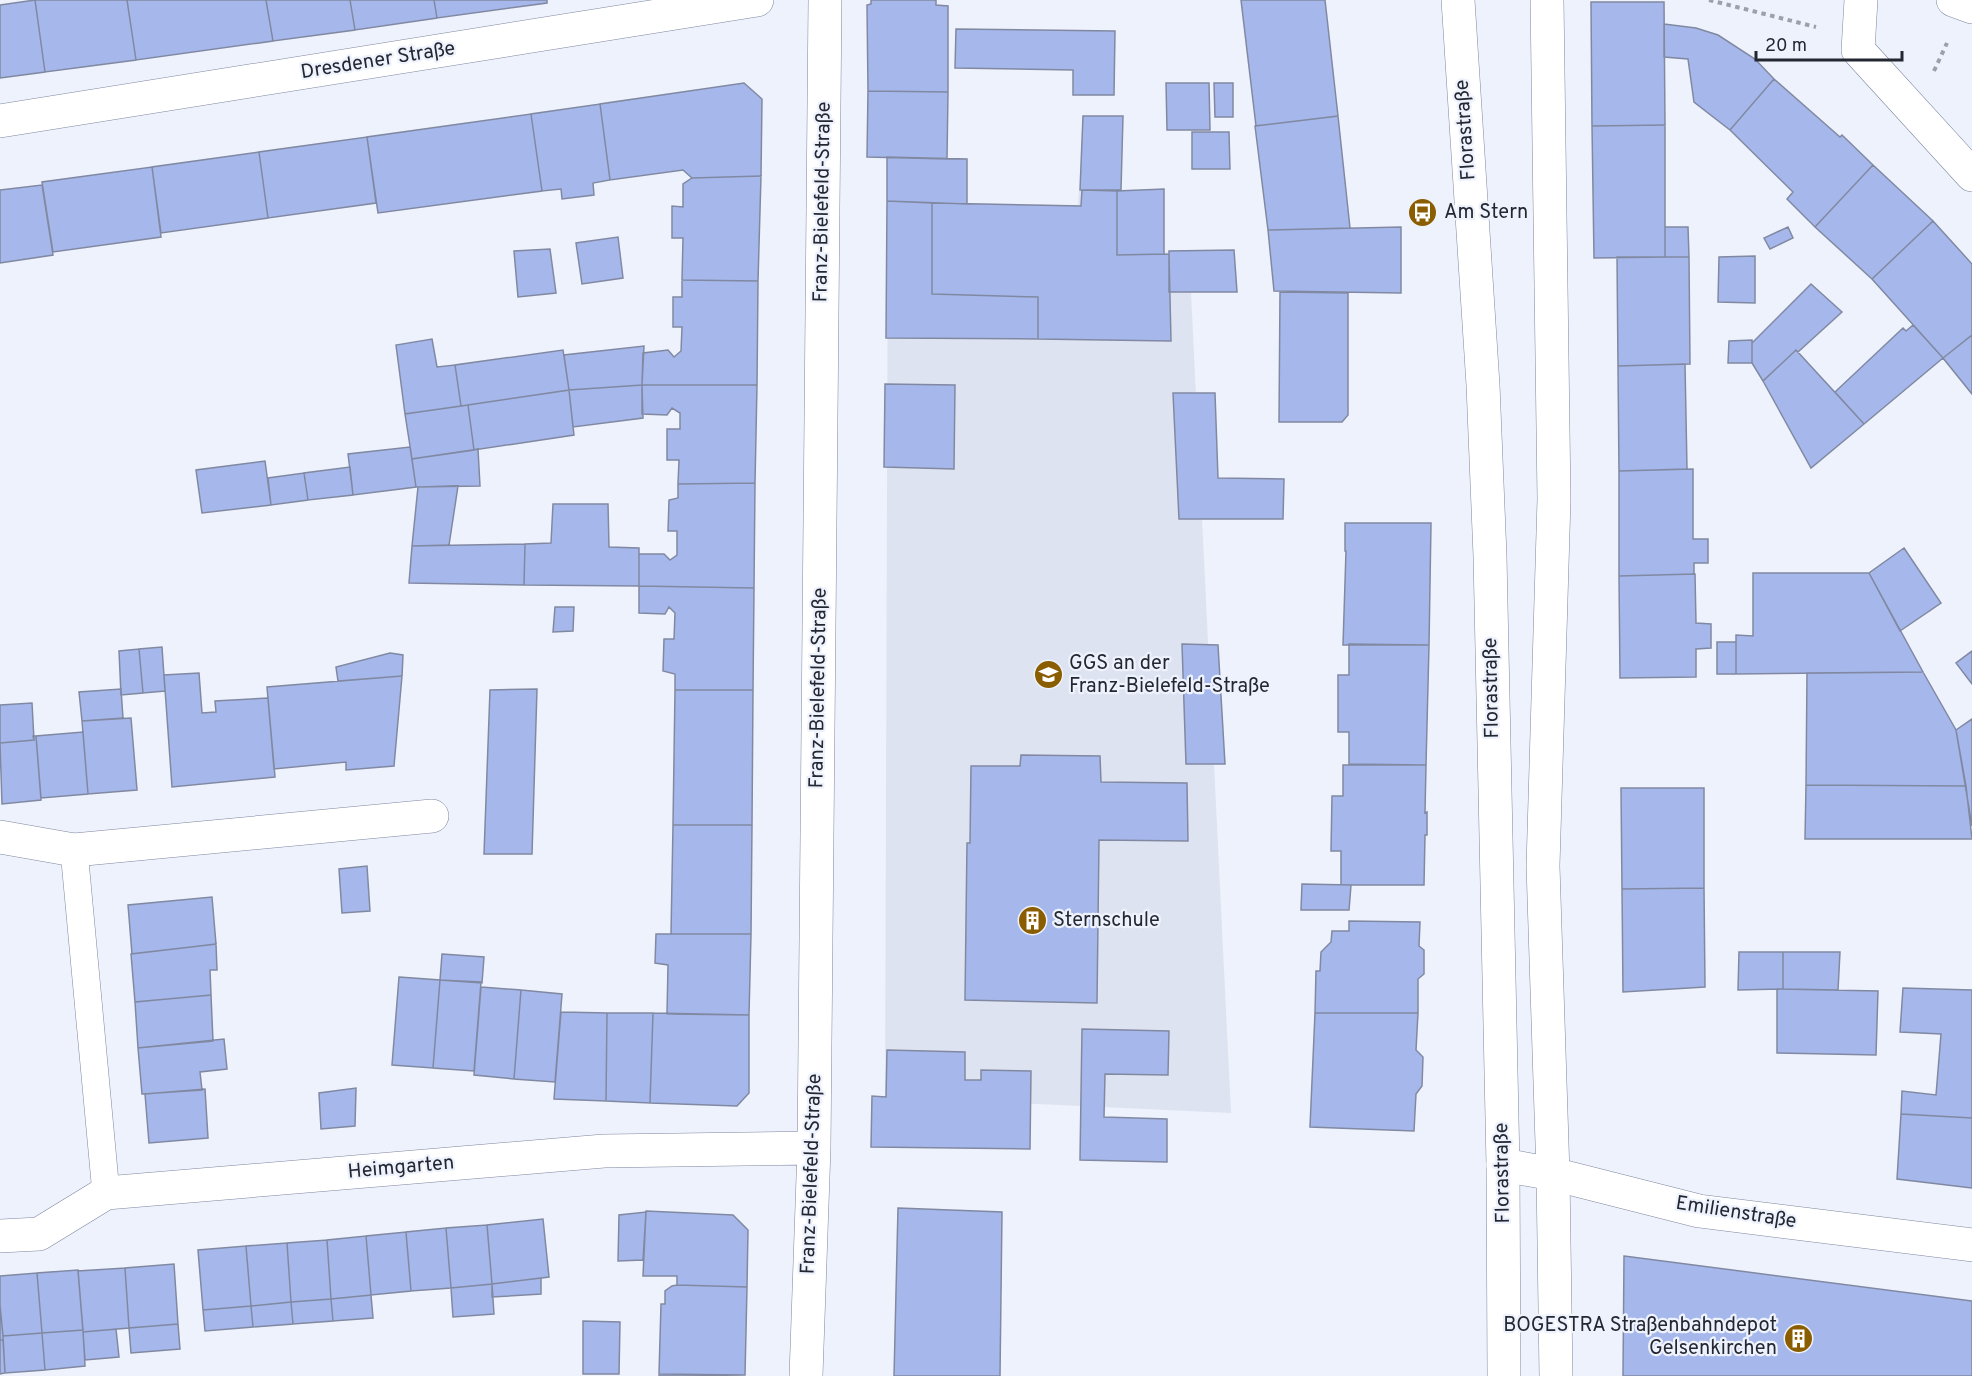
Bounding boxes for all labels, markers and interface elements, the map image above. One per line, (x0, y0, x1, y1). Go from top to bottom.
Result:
scale bar (1756, 24, 1902, 62)
text: 20 m (1765, 35, 1807, 58)
street label: Dresdener Straße (299, 36, 457, 86)
street label: Florastraße (1450, 79, 1482, 181)
street label: Franz-Bielefeld-Straße (808, 101, 838, 303)
bus stop icon: Am Stern (1407, 197, 1439, 229)
place label: Am Stern (1444, 200, 1528, 226)
street label: Franz-Bielefeld-Straße (804, 587, 834, 789)
street label: Florastraße (1478, 637, 1506, 739)
place label: GGS an der Franz-Bielefeld-Straße (1069, 651, 1270, 700)
school or university icon: GGS an der Franz-Bielefeld-Straße (1032, 659, 1064, 691)
building icon: Sternschule (1016, 905, 1048, 937)
place label: Sternschule (1053, 908, 1160, 934)
street label: Franz-Bielefeld-Straße (796, 1073, 828, 1275)
street label: Florastraße (1489, 1122, 1517, 1224)
street label: Heimgarten (347, 1150, 455, 1186)
street label: Emilienstraße (1674, 1191, 1798, 1235)
place label: BOGESTRA Straßenbahndepot Gelsenkirchen (1503, 1313, 1777, 1362)
building icon: BOGESTRA Straßenbahndepot Gelsenkirchen (1782, 1322, 1814, 1354)

